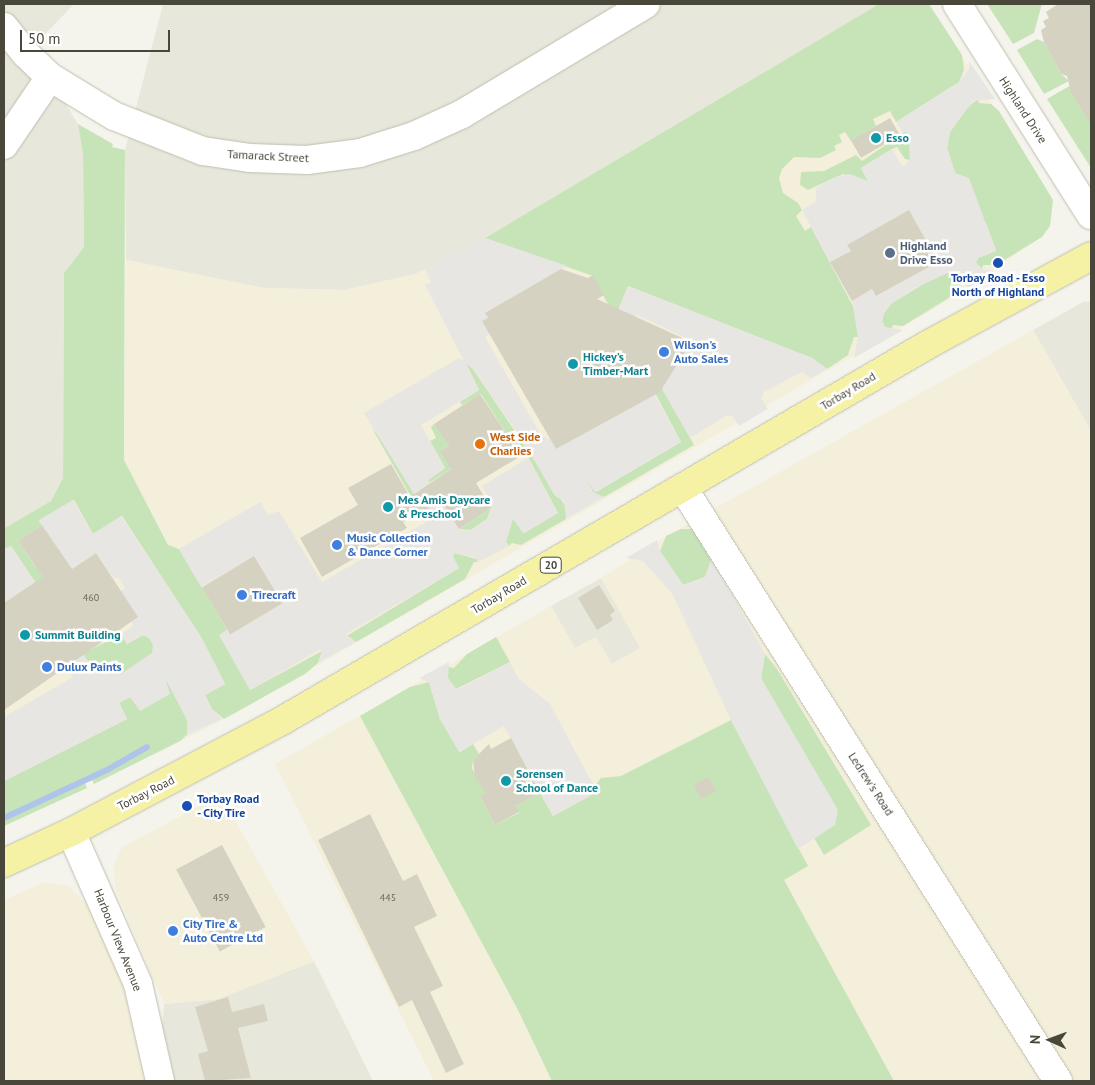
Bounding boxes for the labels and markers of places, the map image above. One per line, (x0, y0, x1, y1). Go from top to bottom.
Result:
place label: Esso (886, 131, 909, 145)
marker: Esso (870, 132, 882, 144)
place label: Highland Drive Esso (900, 239, 953, 267)
marker: Highland Drive Esso (884, 247, 896, 259)
marker: Torbay Road - Esso North of Highland (992, 257, 1004, 269)
place label: Torbay Road - Esso North of Highland (950, 271, 1046, 299)
place label: Wilson's Auto Sales (674, 338, 728, 366)
marker: Wilson's Auto Sales (658, 346, 670, 358)
place label: Hickey's Timber-Mart (583, 350, 648, 378)
marker: Hickey's Timber-Mart (567, 358, 579, 370)
place label: West Side Charlies (490, 430, 540, 458)
marker: West Side Charlies (474, 438, 486, 450)
place label: Mes Amis Daycare & Preschool (398, 493, 491, 521)
marker: Mes Amis Daycare & Preschool (382, 501, 394, 513)
place label: Music Collection & Dance Corner (347, 531, 431, 559)
marker: Music Collection & Dance Corner (331, 539, 343, 551)
place label: Tirecraft (252, 588, 296, 602)
marker: Tirecraft (236, 589, 248, 601)
place label: Summit Building (35, 628, 121, 642)
marker: Summit Building (19, 629, 31, 641)
place label: Dulux Paints (57, 660, 122, 674)
marker: Dulux Paints (41, 661, 53, 673)
place label: Sorensen School of Dance (516, 767, 598, 795)
marker: Sorensen School of Dance (500, 775, 512, 787)
place label: Torbay Road - City Tire (197, 792, 260, 820)
marker: Torbay Road - City Tire (181, 800, 193, 812)
place label: City Tire & Auto Centre Ltd (183, 917, 263, 945)
marker: City Tire & Auto Centre Ltd (167, 925, 179, 937)

